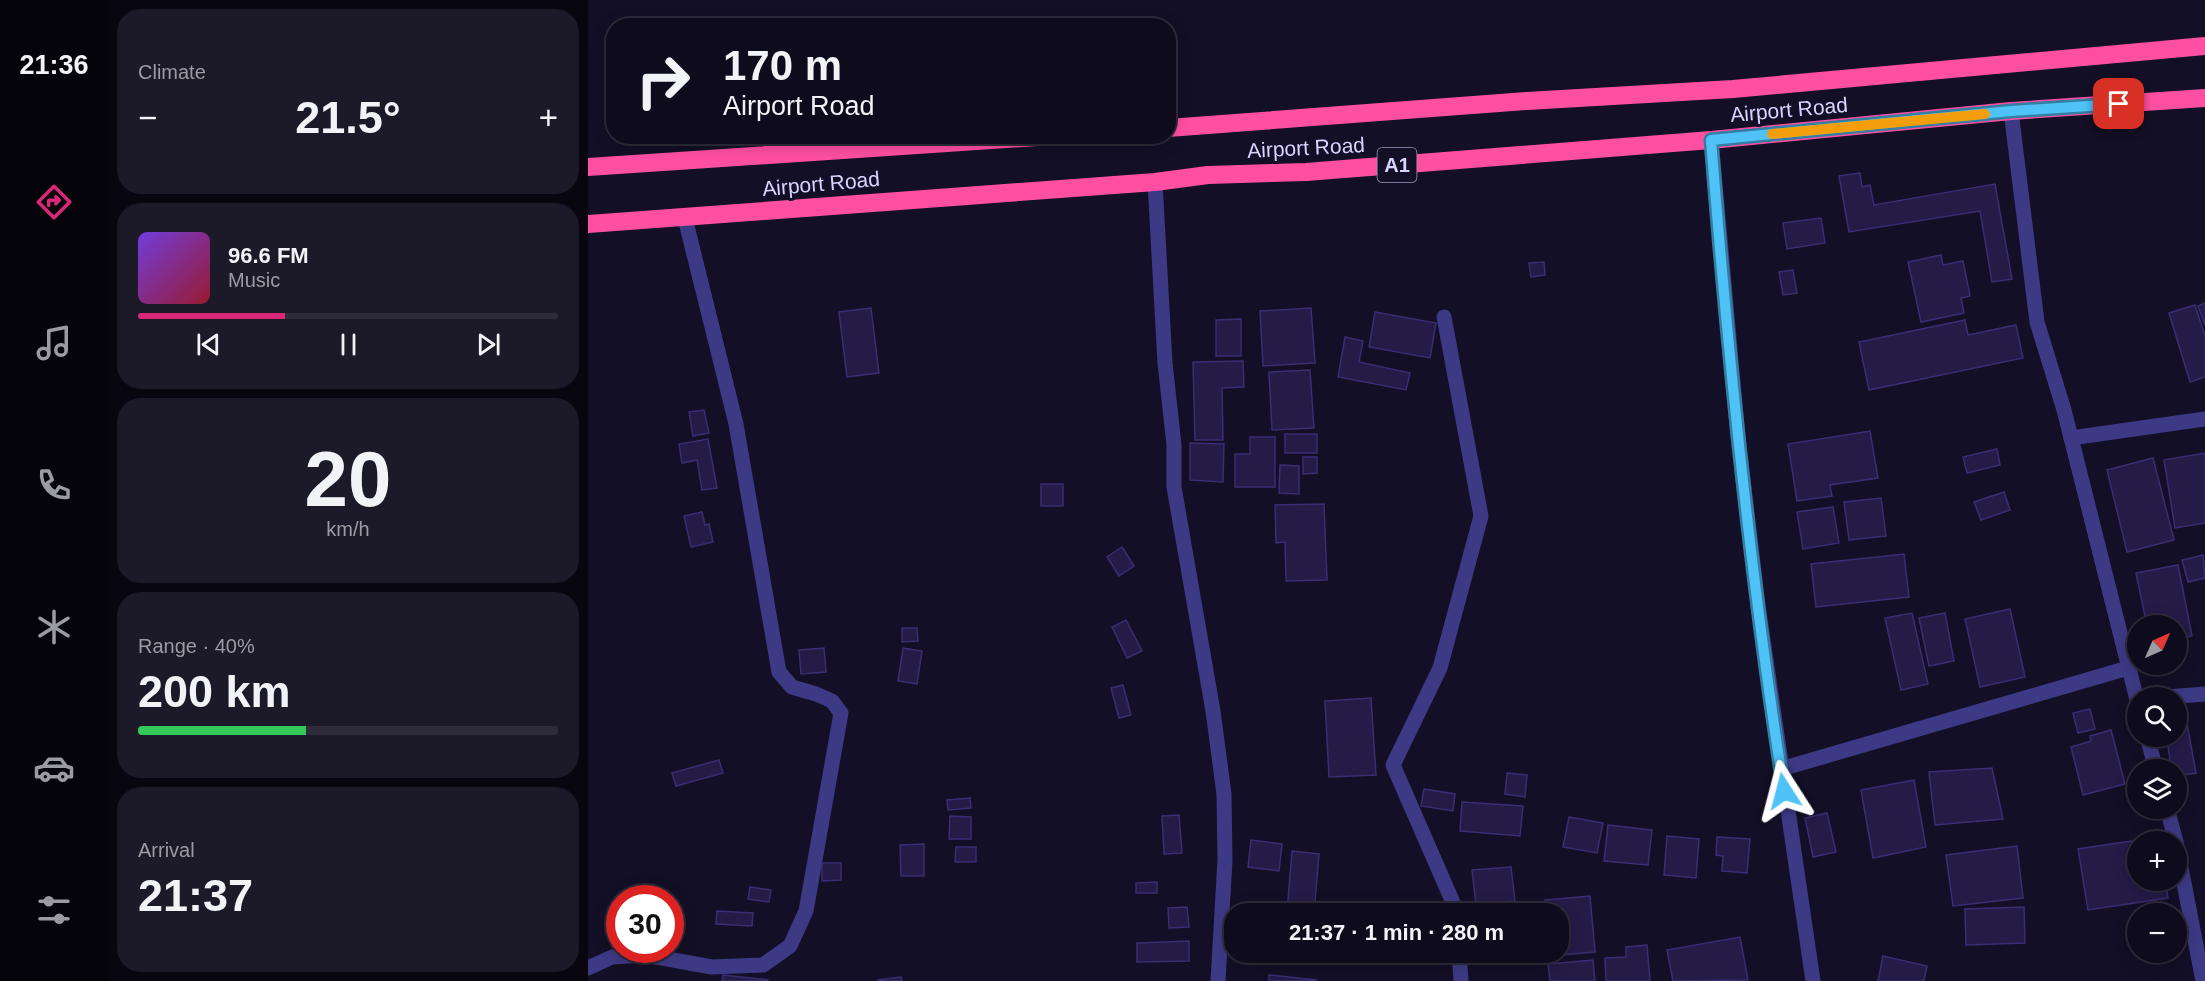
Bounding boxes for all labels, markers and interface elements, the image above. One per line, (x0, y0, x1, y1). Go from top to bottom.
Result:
icon: right (624, 42, 702, 120)
text: 170 m (723, 42, 842, 89)
text: 21:36 (19, 50, 89, 80)
text: Climate (138, 61, 206, 83)
pin (2093, 78, 2144, 129)
icon: arrive (2102, 87, 2135, 120)
text: Airport Road (723, 91, 875, 121)
text: 21.5° (295, 92, 401, 143)
street label: Airport Road (1729, 93, 1849, 126)
text: − (138, 99, 157, 136)
text: + (539, 99, 558, 136)
street label: Airport Road (1247, 133, 1365, 162)
road number: A1 (1378, 148, 1416, 182)
street label: Airport Road (761, 167, 881, 200)
icon: directions (33, 181, 75, 223)
text: 96.6 FM (228, 243, 309, 268)
text: Music (228, 269, 280, 291)
icon: music (33, 322, 75, 364)
icon: previous (192, 328, 225, 361)
icon: pause (332, 328, 365, 361)
icon: next (472, 328, 505, 361)
text: 20 (305, 435, 391, 523)
icon: phone (33, 464, 75, 506)
text: km/h (326, 518, 370, 540)
icon: climate (33, 606, 75, 648)
north arrow (2127, 615, 2187, 675)
map controls (2127, 615, 2187, 963)
text: Range · 40% (138, 635, 255, 657)
text: 200 km (138, 666, 291, 717)
button: search (2127, 687, 2187, 747)
icon: car (33, 747, 75, 789)
position arrow (1752, 759, 1816, 823)
button: layers (2127, 759, 2187, 819)
button: + (2127, 831, 2187, 891)
text: Arrival (138, 839, 195, 861)
text: 21:37 (138, 870, 253, 921)
speed limit sign: 30 (606, 885, 684, 963)
icon: filters (33, 889, 75, 931)
button: − (2127, 903, 2187, 963)
text: 21:37 · 1 min · 280 m (1289, 920, 1504, 945)

